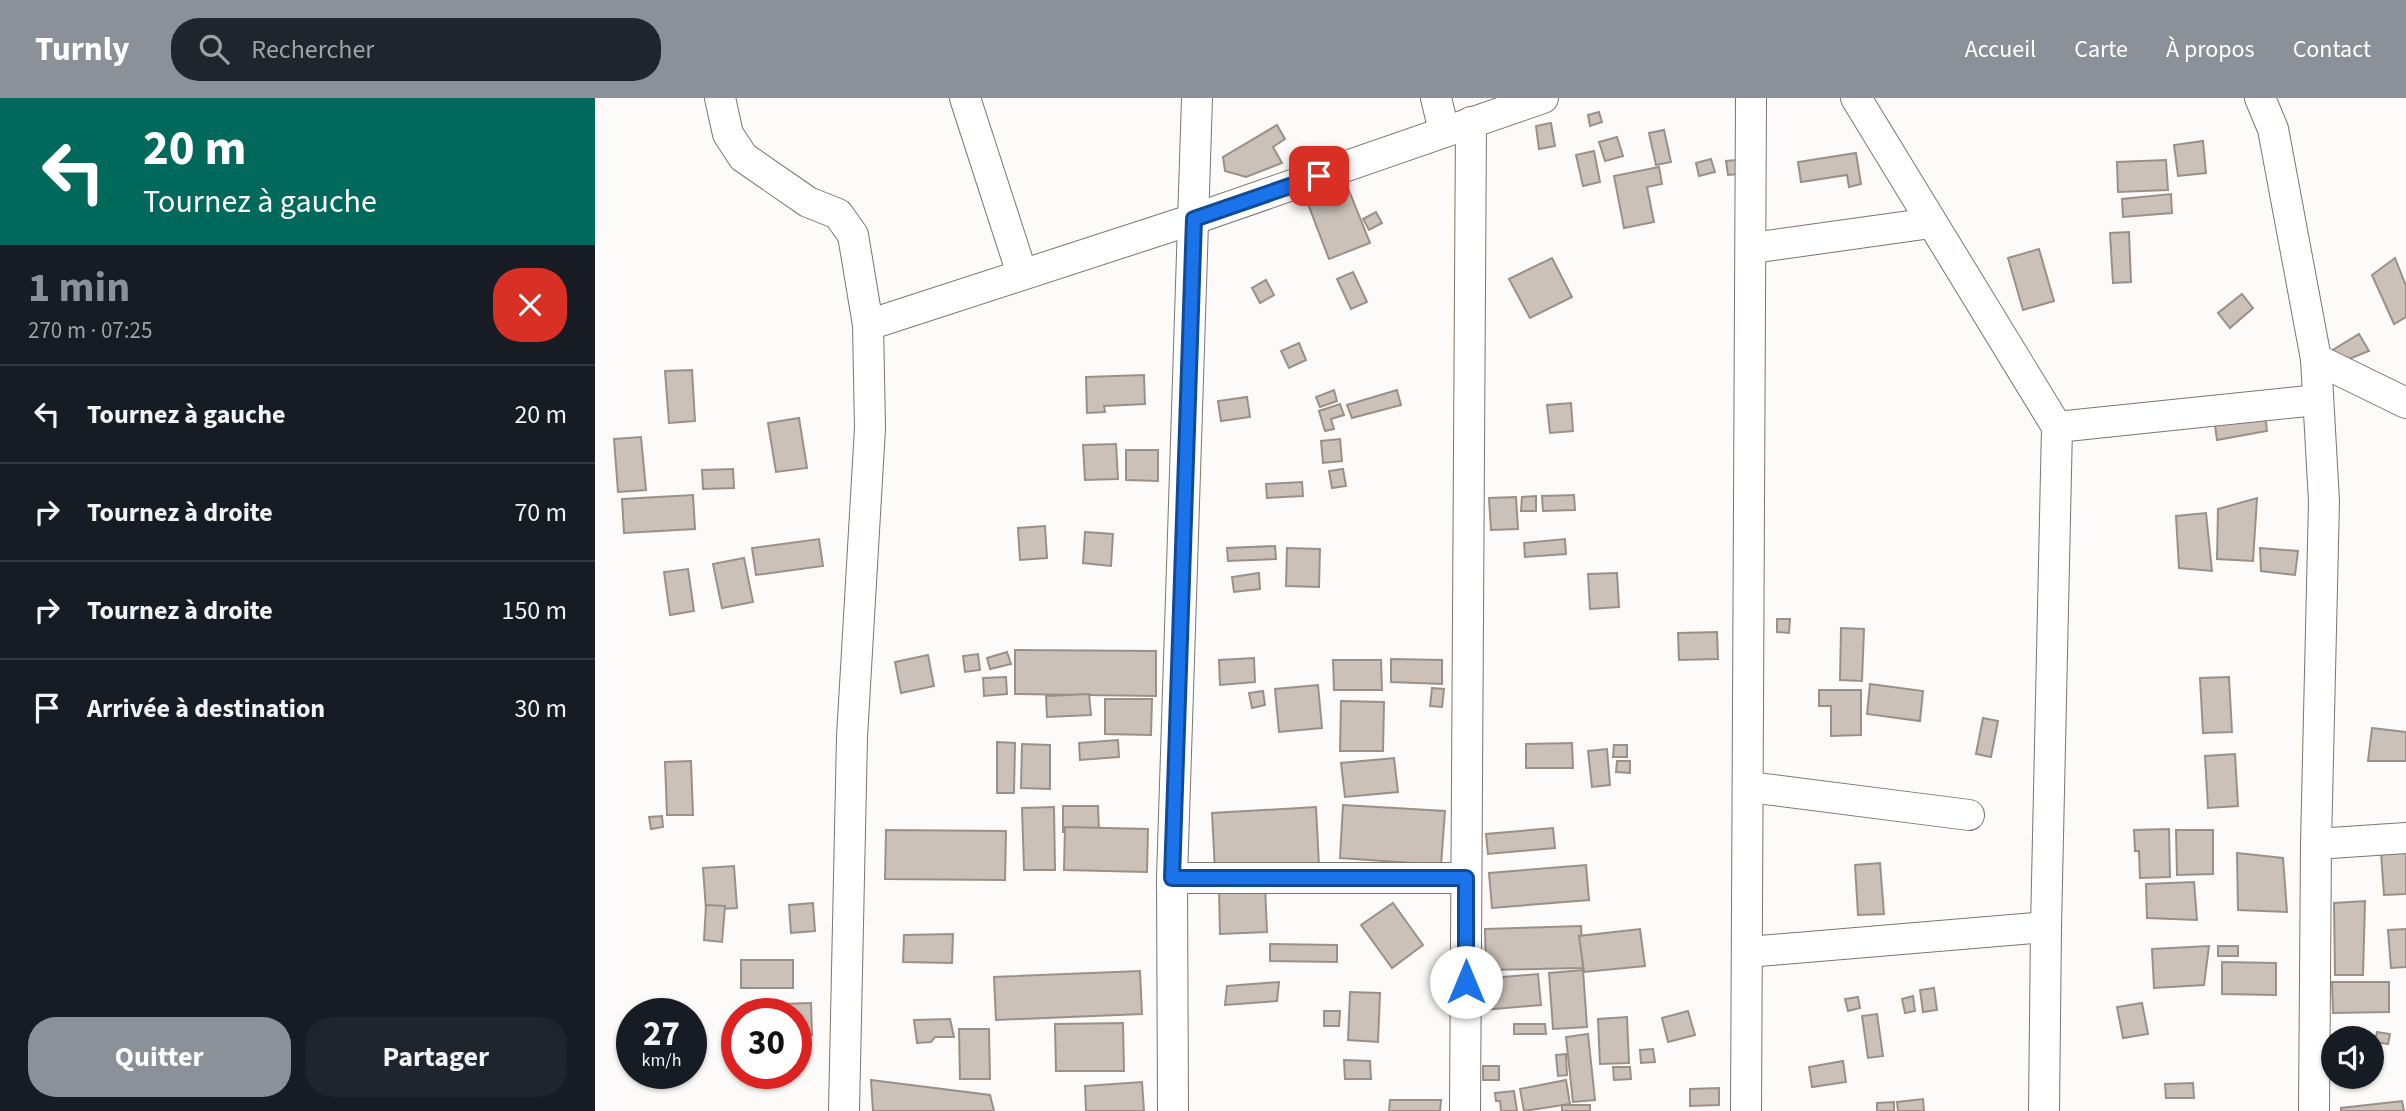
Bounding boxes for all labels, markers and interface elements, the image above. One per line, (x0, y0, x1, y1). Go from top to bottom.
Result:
search box (171, 18, 661, 81)
text: Turnly (35, 26, 129, 73)
icon: search (195, 30, 233, 68)
text: Rechercher (251, 31, 374, 68)
text: Accueil (1965, 32, 2036, 67)
text: Carte (2074, 32, 2128, 67)
text: À propos (2166, 32, 2255, 67)
text: Contact (2293, 32, 2371, 67)
text: 20 m (143, 114, 247, 184)
icon: left (28, 126, 119, 217)
pin (1289, 146, 1349, 206)
icon: arrive (1300, 157, 1338, 195)
text: Tournez à gauche (143, 179, 377, 225)
text: 1 min (28, 258, 130, 318)
button: close (493, 268, 567, 342)
text: 270 m · 07:25 (28, 314, 152, 347)
icon: left (28, 395, 66, 433)
text: Tournez à gauche (87, 396, 286, 433)
text: 20 m (514, 396, 567, 433)
icon: right (28, 493, 66, 531)
text: Tournez à droite (87, 494, 273, 531)
text: 70 m (514, 494, 567, 531)
icon: right (28, 591, 66, 629)
text: Tournez à droite (87, 592, 273, 629)
text: 150 m (501, 592, 567, 629)
icon: arrive (28, 689, 66, 727)
text: Arrivée à destination (87, 690, 325, 727)
text: 30 m (514, 690, 567, 727)
position arrow (1429, 945, 1503, 1019)
speed limit sign: 30 (721, 998, 812, 1089)
text: 27 (643, 1009, 680, 1059)
button: Quitter (28, 1017, 291, 1097)
button: Partager (305, 1017, 567, 1097)
map controls (2321, 1026, 2384, 1089)
button: sound (2321, 1026, 2384, 1089)
text: km/h (642, 1048, 681, 1073)

